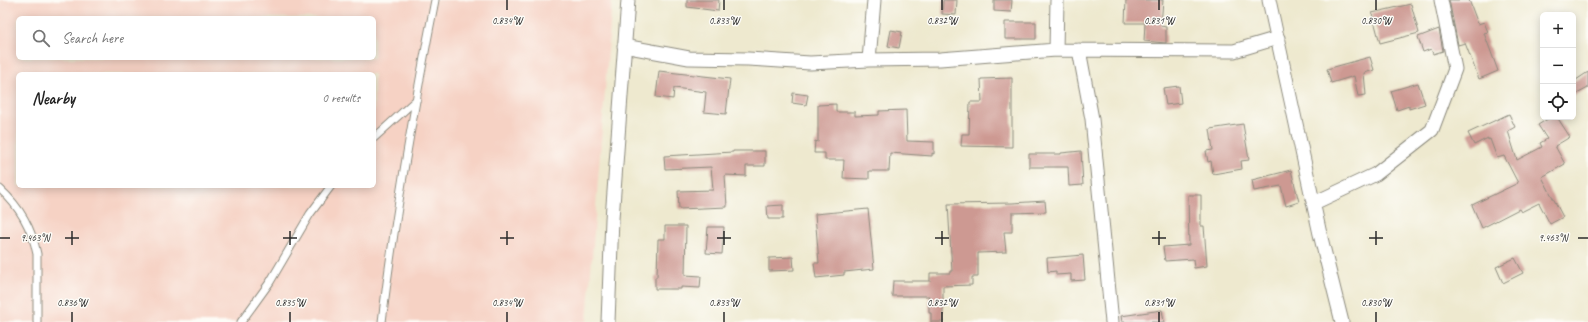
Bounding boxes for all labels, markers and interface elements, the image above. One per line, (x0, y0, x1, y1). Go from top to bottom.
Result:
map controls (1540, 12, 1576, 120)
button: + (1540, 12, 1576, 48)
text: 0.834°W (492, 14, 524, 27)
text: 0.833°W (709, 14, 741, 27)
text: 0.832°W (927, 14, 959, 27)
text: 0.831°W (1144, 14, 1176, 27)
text: 0.830°W (1361, 14, 1393, 27)
search box (16, 16, 376, 60)
icon: search (30, 27, 52, 49)
text: Search here (62, 29, 123, 48)
button: − (1540, 48, 1576, 84)
button: locate (1540, 84, 1576, 120)
text: Nearby (32, 88, 75, 109)
text: 0 results (322, 90, 360, 106)
text: 9.463°N (21, 231, 51, 244)
text: 9.463°N (1539, 231, 1569, 244)
text: 0.836°W (57, 296, 89, 309)
text: 0.835°W (275, 296, 307, 309)
text: 0.834°W (492, 296, 524, 309)
text: 0.833°W (709, 296, 741, 309)
text: 0.832°W (927, 296, 959, 309)
text: 0.831°W (1144, 296, 1176, 309)
text: 0.830°W (1361, 296, 1393, 309)

